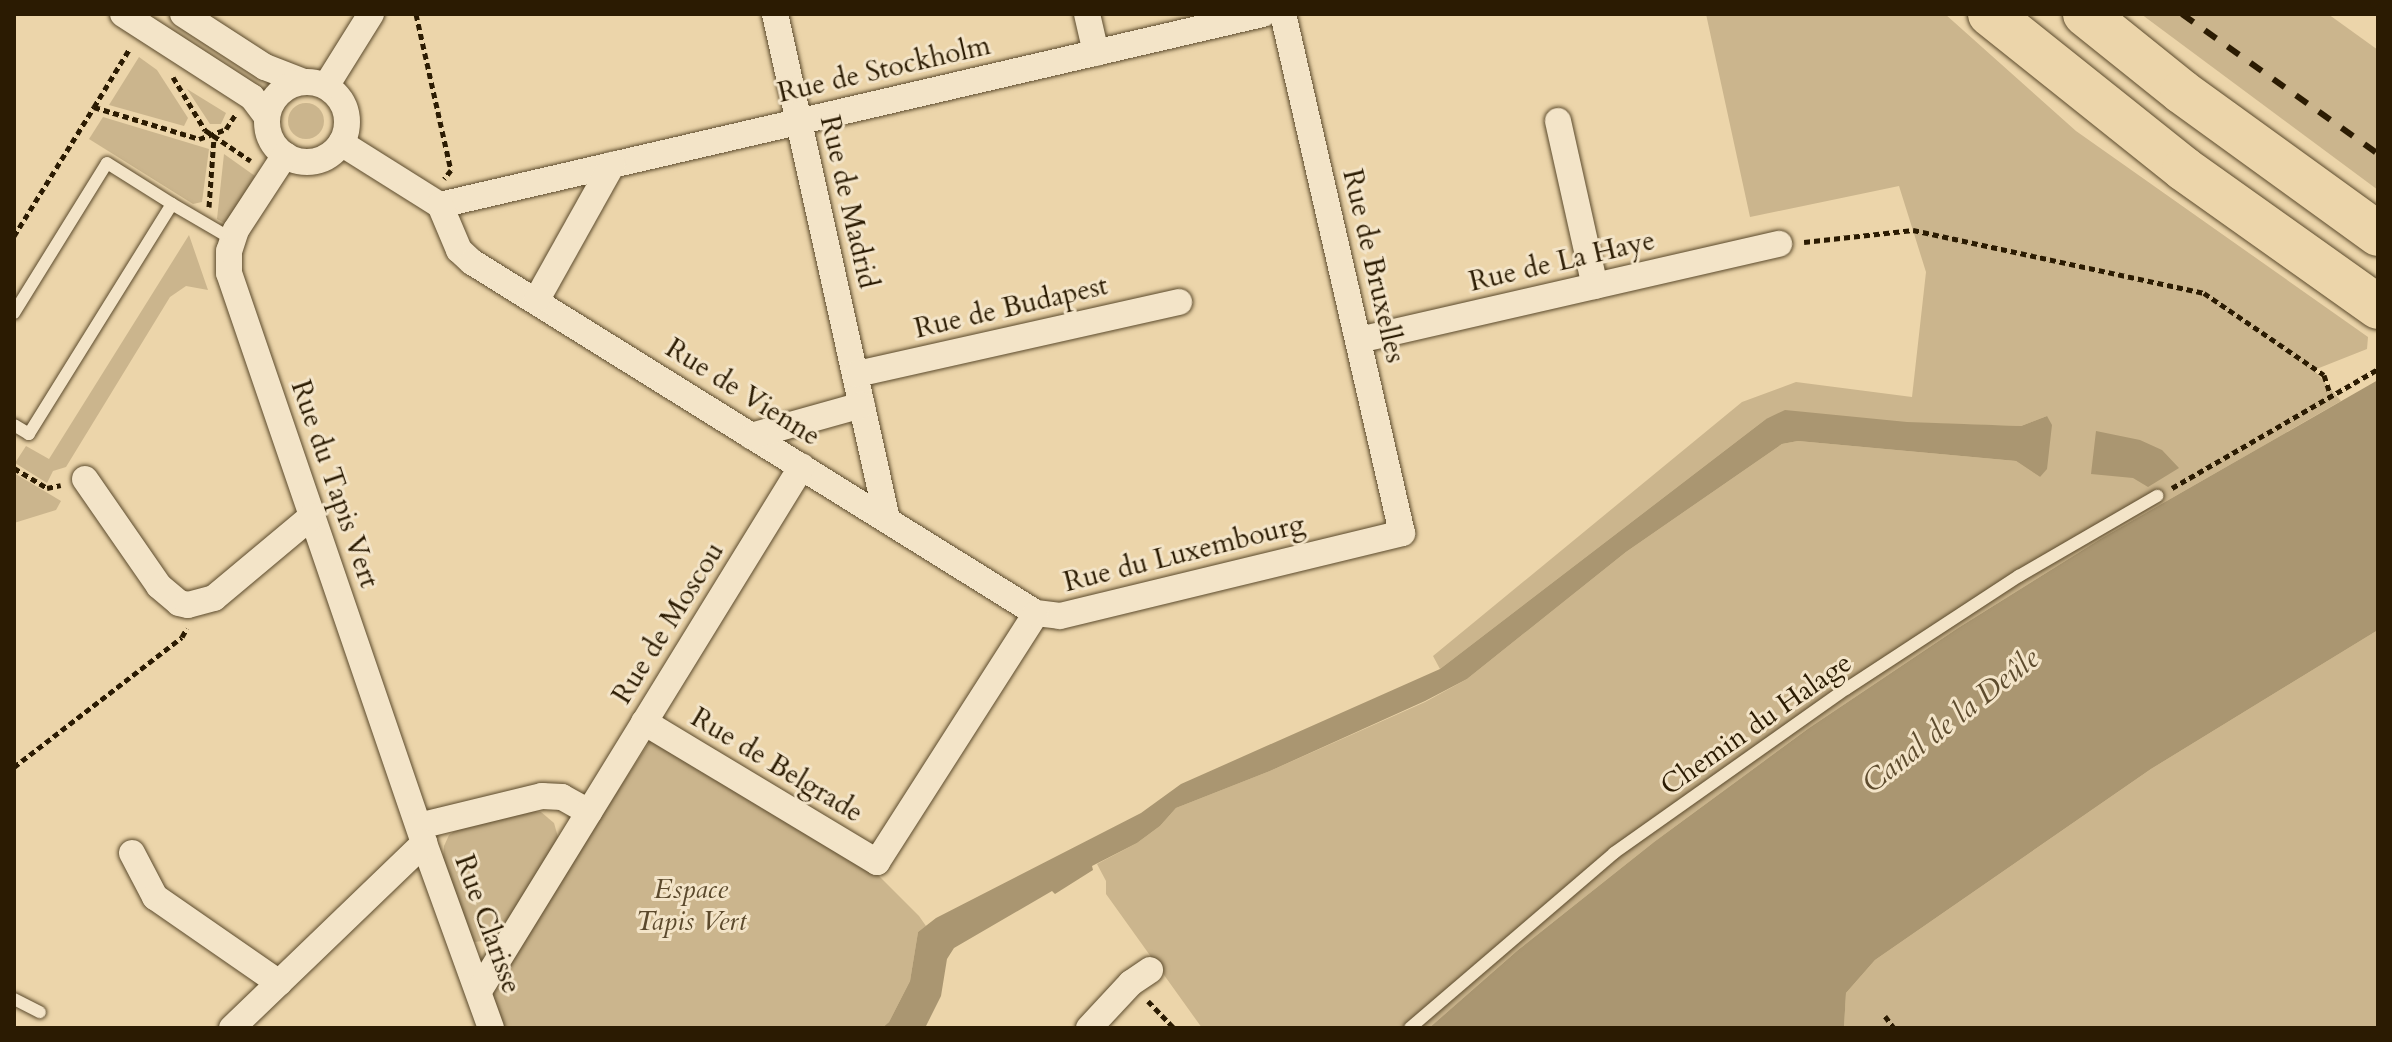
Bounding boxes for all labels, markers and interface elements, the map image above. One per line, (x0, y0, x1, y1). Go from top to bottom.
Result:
street label: Rue de Stockholm (774, 28, 994, 110)
street label: Rue de Madrid (813, 112, 885, 292)
street label: Rue de Bruxelles (1335, 166, 1413, 366)
street label: Rue de La Haye (1466, 223, 1658, 299)
street label: Rue de Budapest (911, 268, 1111, 346)
street label: Rue de Vienne (660, 331, 826, 453)
street label: Rue du Tapis Vert (284, 376, 386, 592)
street label: Rue du Luxembourg (1060, 507, 1308, 599)
street label: Rue de Moscou (605, 536, 731, 710)
water label: Canal de la Deûle (1855, 641, 2047, 801)
street label: Chemin du Halage (1654, 646, 1858, 802)
street label: Rue de Belgrade (685, 700, 869, 830)
street label: Rue Clarisse (447, 850, 529, 998)
park label: Espace Tapis Vert (636, 872, 746, 938)

